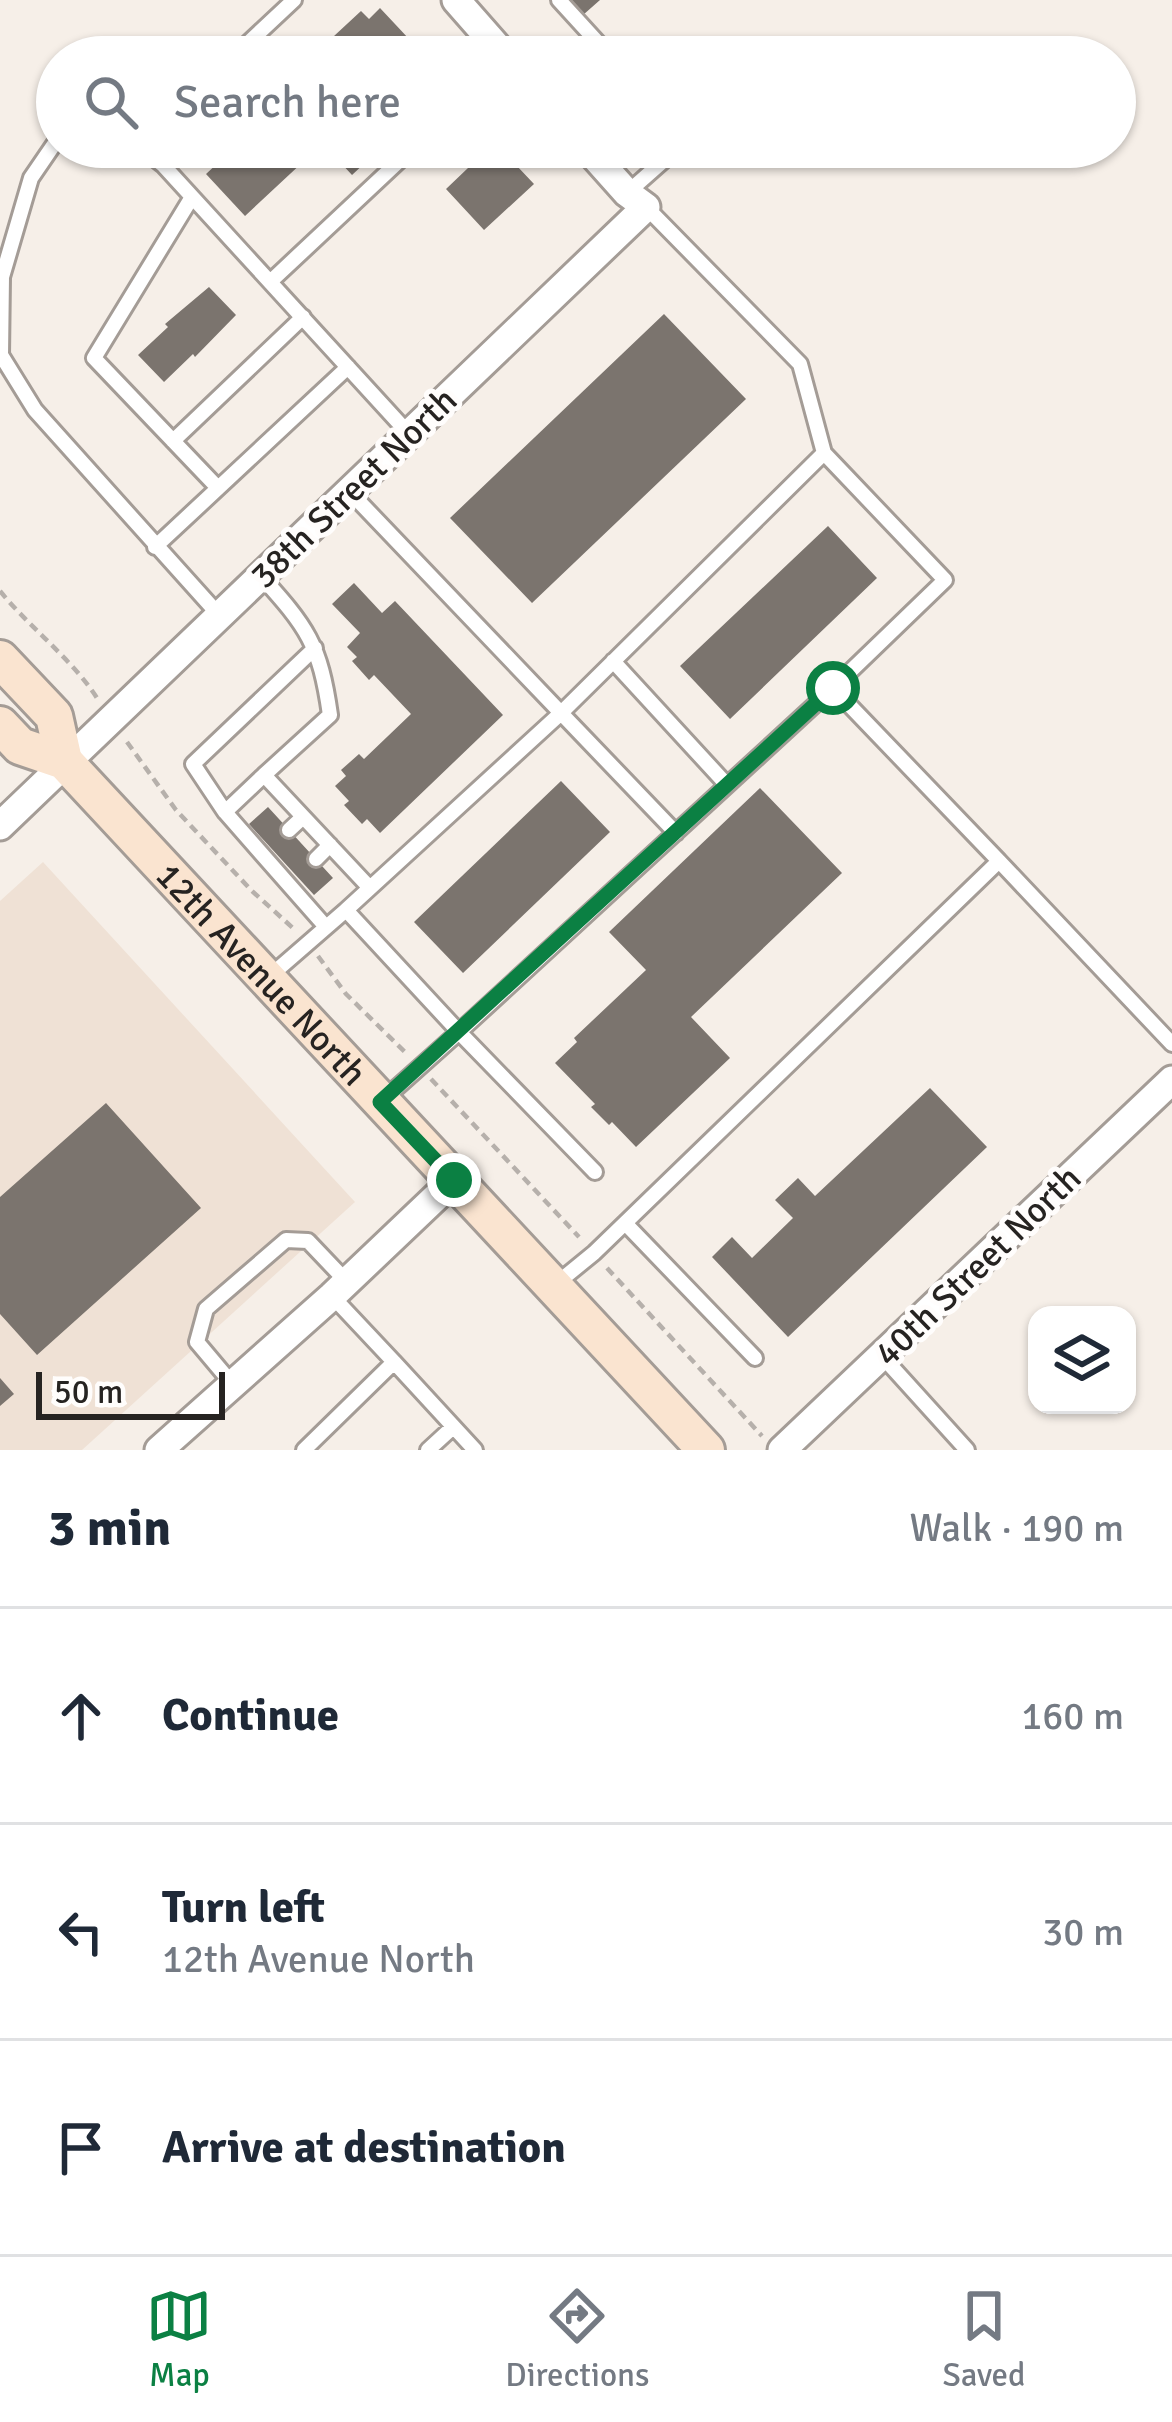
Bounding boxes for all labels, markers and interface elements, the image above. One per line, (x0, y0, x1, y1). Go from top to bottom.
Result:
search box (36, 36, 1136, 168)
icon: search (78, 69, 144, 135)
text: Search here (174, 75, 401, 130)
street label: 38th Street North (241, 378, 467, 598)
route start (806, 661, 860, 715)
street label: 12th Avenue North (146, 853, 376, 1096)
route end (427, 1153, 481, 1207)
street label: 40th Street North (865, 1156, 1091, 1376)
map controls (1028, 1306, 1136, 1414)
button: layers (1028, 1306, 1136, 1414)
scale bar (36, 1366, 225, 1419)
text: 50 m (54, 1372, 123, 1413)
text: 3 min (48, 1497, 171, 1560)
text: Walk · 190 m (910, 1504, 1124, 1552)
icon: ahead (48, 1683, 114, 1749)
text: Continue (162, 1688, 339, 1743)
text: 160 m (1021, 1692, 1124, 1740)
text: Turn left (162, 1880, 325, 1935)
icon: left (48, 1899, 114, 1965)
text: 30 m (1042, 1908, 1124, 1956)
text: 12th Avenue North (162, 1935, 475, 1983)
icon: arrive (48, 2115, 114, 2181)
text: Arrive at destination (162, 2120, 566, 2175)
tab: Map (146, 2283, 212, 2396)
tab: Directions (505, 2283, 650, 2396)
tab: Saved (942, 2283, 1026, 2396)

